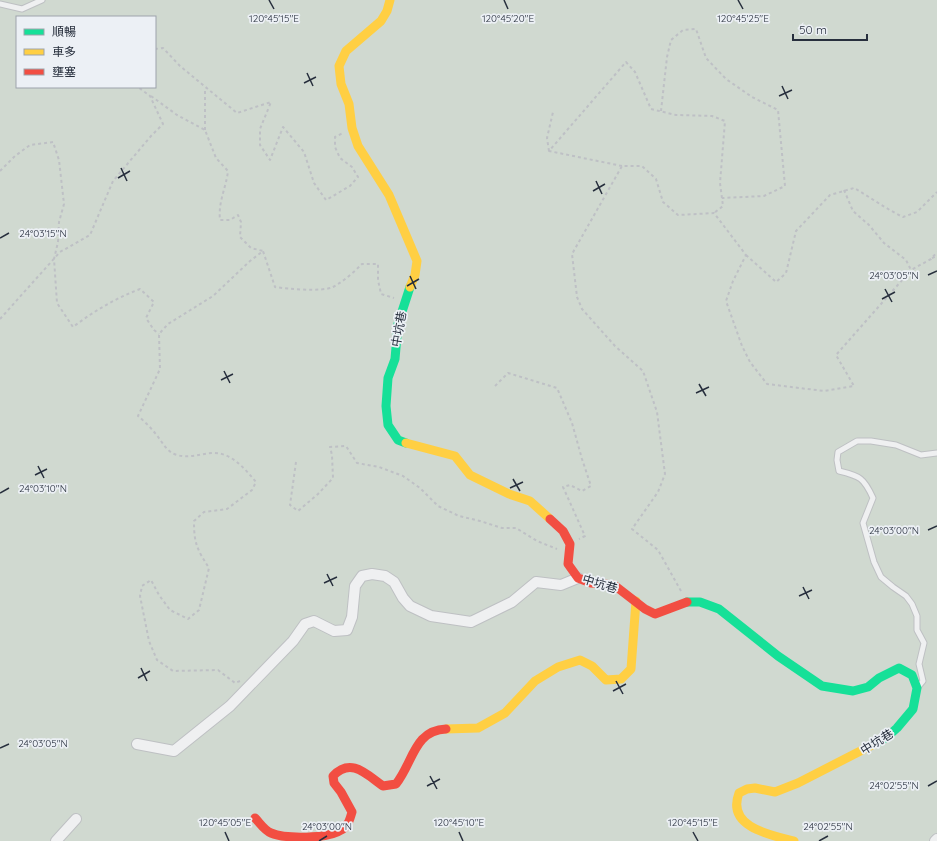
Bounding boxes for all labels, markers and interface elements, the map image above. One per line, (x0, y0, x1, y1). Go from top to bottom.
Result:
text: 120°45'15"E (249, 12, 299, 25)
text: 120°45'20"E (482, 12, 534, 25)
text: 120°45'25"E (717, 12, 769, 25)
legend (16, 16, 156, 88)
scale bar (793, 16, 867, 42)
text: 50 m (799, 22, 827, 37)
text: 順暢 (52, 24, 76, 39)
text: 車多 (52, 44, 76, 59)
text: 壅塞 (52, 64, 76, 79)
text: 24°03'15"N (19, 227, 67, 240)
text: 24°03'05"N (869, 269, 919, 282)
street label: 中坑巷 (388, 310, 409, 348)
text: 24°03'10"N (19, 482, 67, 495)
text: 24°03'00"N (869, 524, 919, 537)
street label: 中坑巷 (581, 571, 620, 596)
street label: 中坑巷 (857, 726, 896, 757)
text: 24°03'05"N (18, 737, 68, 750)
text: 24°02'55"N (869, 779, 919, 792)
text: 120°45'05"E (199, 816, 251, 829)
text: 120°45'10"E (434, 816, 485, 829)
text: 120°45'15"E (668, 816, 718, 829)
text: 24°03'00"N (302, 820, 352, 833)
text: 24°02'55"N (803, 820, 853, 833)

